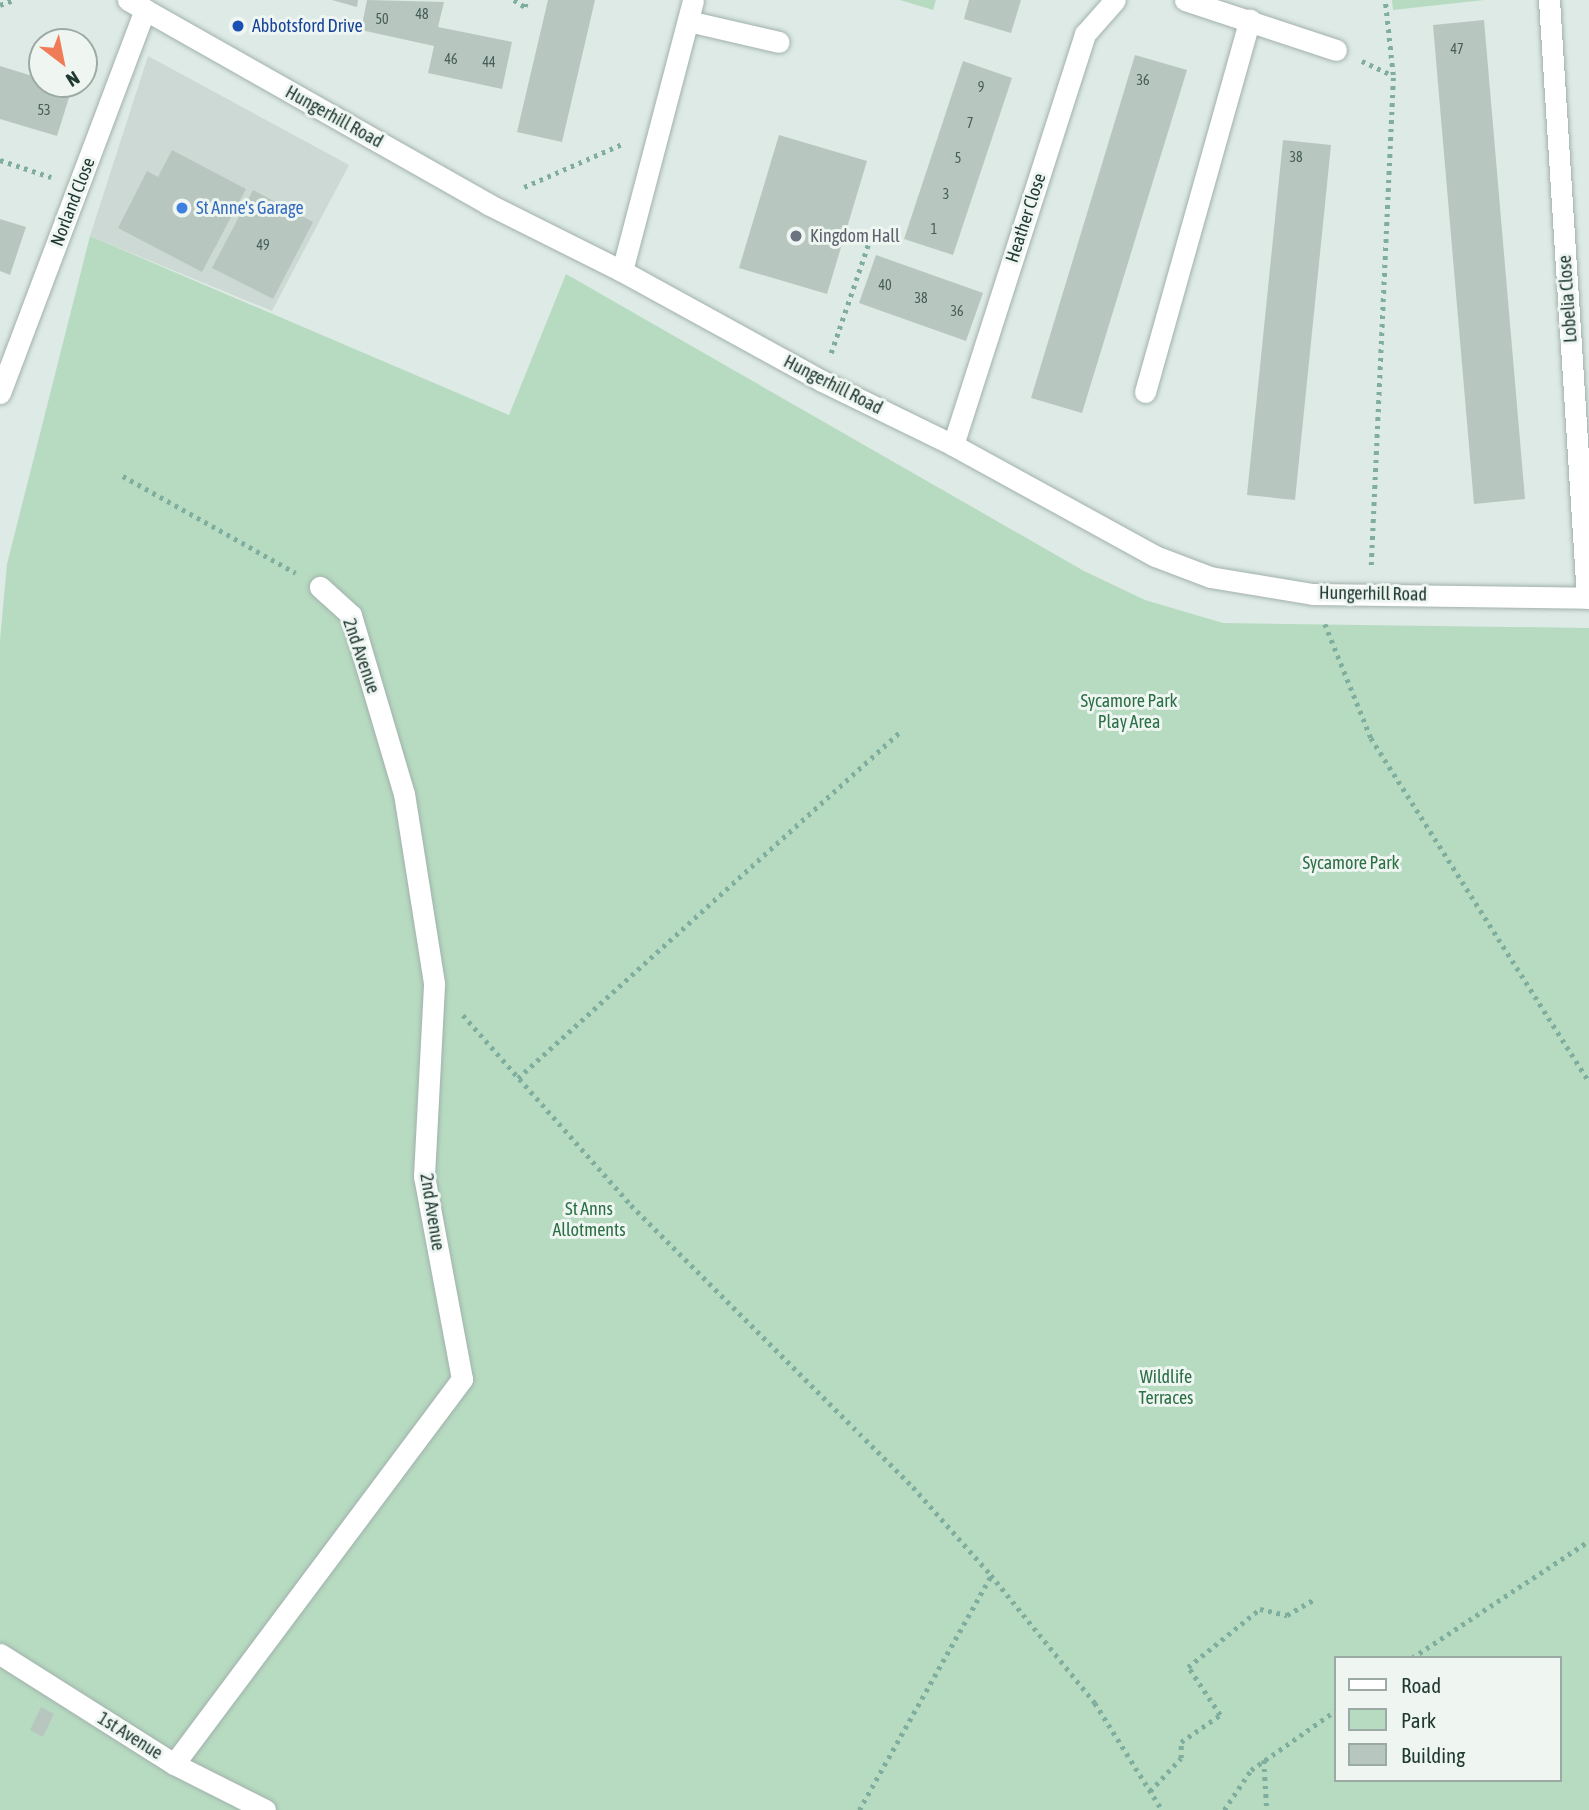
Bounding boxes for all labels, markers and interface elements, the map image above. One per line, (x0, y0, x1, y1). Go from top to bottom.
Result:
house number: 48 (415, 6, 429, 22)
house number: 50 (375, 11, 389, 27)
place label: Abbotsford Drive (252, 15, 363, 37)
marker: Abbotsford Drive (230, 18, 246, 34)
north arrow (28, 28, 98, 98)
house number: 47 (1450, 41, 1464, 57)
house number: 46 (444, 51, 458, 67)
house number: 44 (482, 54, 496, 70)
text: N (62, 67, 84, 91)
house number: 36 (1136, 72, 1150, 88)
house number: 9 (978, 79, 984, 95)
street label: Hungerhill Road (282, 81, 386, 153)
house number: 53 (37, 102, 51, 118)
house number: 7 (967, 115, 973, 131)
house number: 38 (1289, 149, 1303, 165)
house number: 5 (955, 150, 961, 166)
street label: Norland Close (46, 155, 100, 249)
street label: Heather Close (1001, 171, 1051, 265)
house number: 3 (943, 186, 949, 202)
place label: St Anne's Garage (196, 197, 304, 219)
marker: St Anne's Garage (174, 200, 190, 216)
house number: 1 (931, 221, 937, 237)
place label: Kingdom Hall (810, 225, 900, 247)
marker: Kingdom Hall (788, 228, 804, 244)
house number: 49 (256, 237, 270, 253)
street label: Lobelia Close (1554, 255, 1582, 343)
house number: 40 (878, 277, 892, 293)
house number: 38 (914, 290, 928, 306)
house number: 36 (950, 303, 964, 319)
street label: Hungerhill Road (780, 351, 886, 419)
street label: Hungerhill Road (1319, 582, 1427, 606)
street label: 2nd Avenue (338, 616, 384, 696)
park label: Sycamore Park Play Area (1080, 691, 1178, 734)
park label: Sycamore Park (1302, 852, 1400, 874)
street label: 2nd Avenue (415, 1172, 449, 1252)
park label: St Anns Allotments (552, 1199, 626, 1242)
park label: Wildlife Terraces (1139, 1367, 1193, 1410)
legend (1334, 1656, 1561, 1782)
text: Road (1401, 1673, 1441, 1697)
street label: 1st Avenue (94, 1708, 166, 1764)
text: Park (1401, 1708, 1436, 1732)
text: Building (1401, 1743, 1465, 1767)

